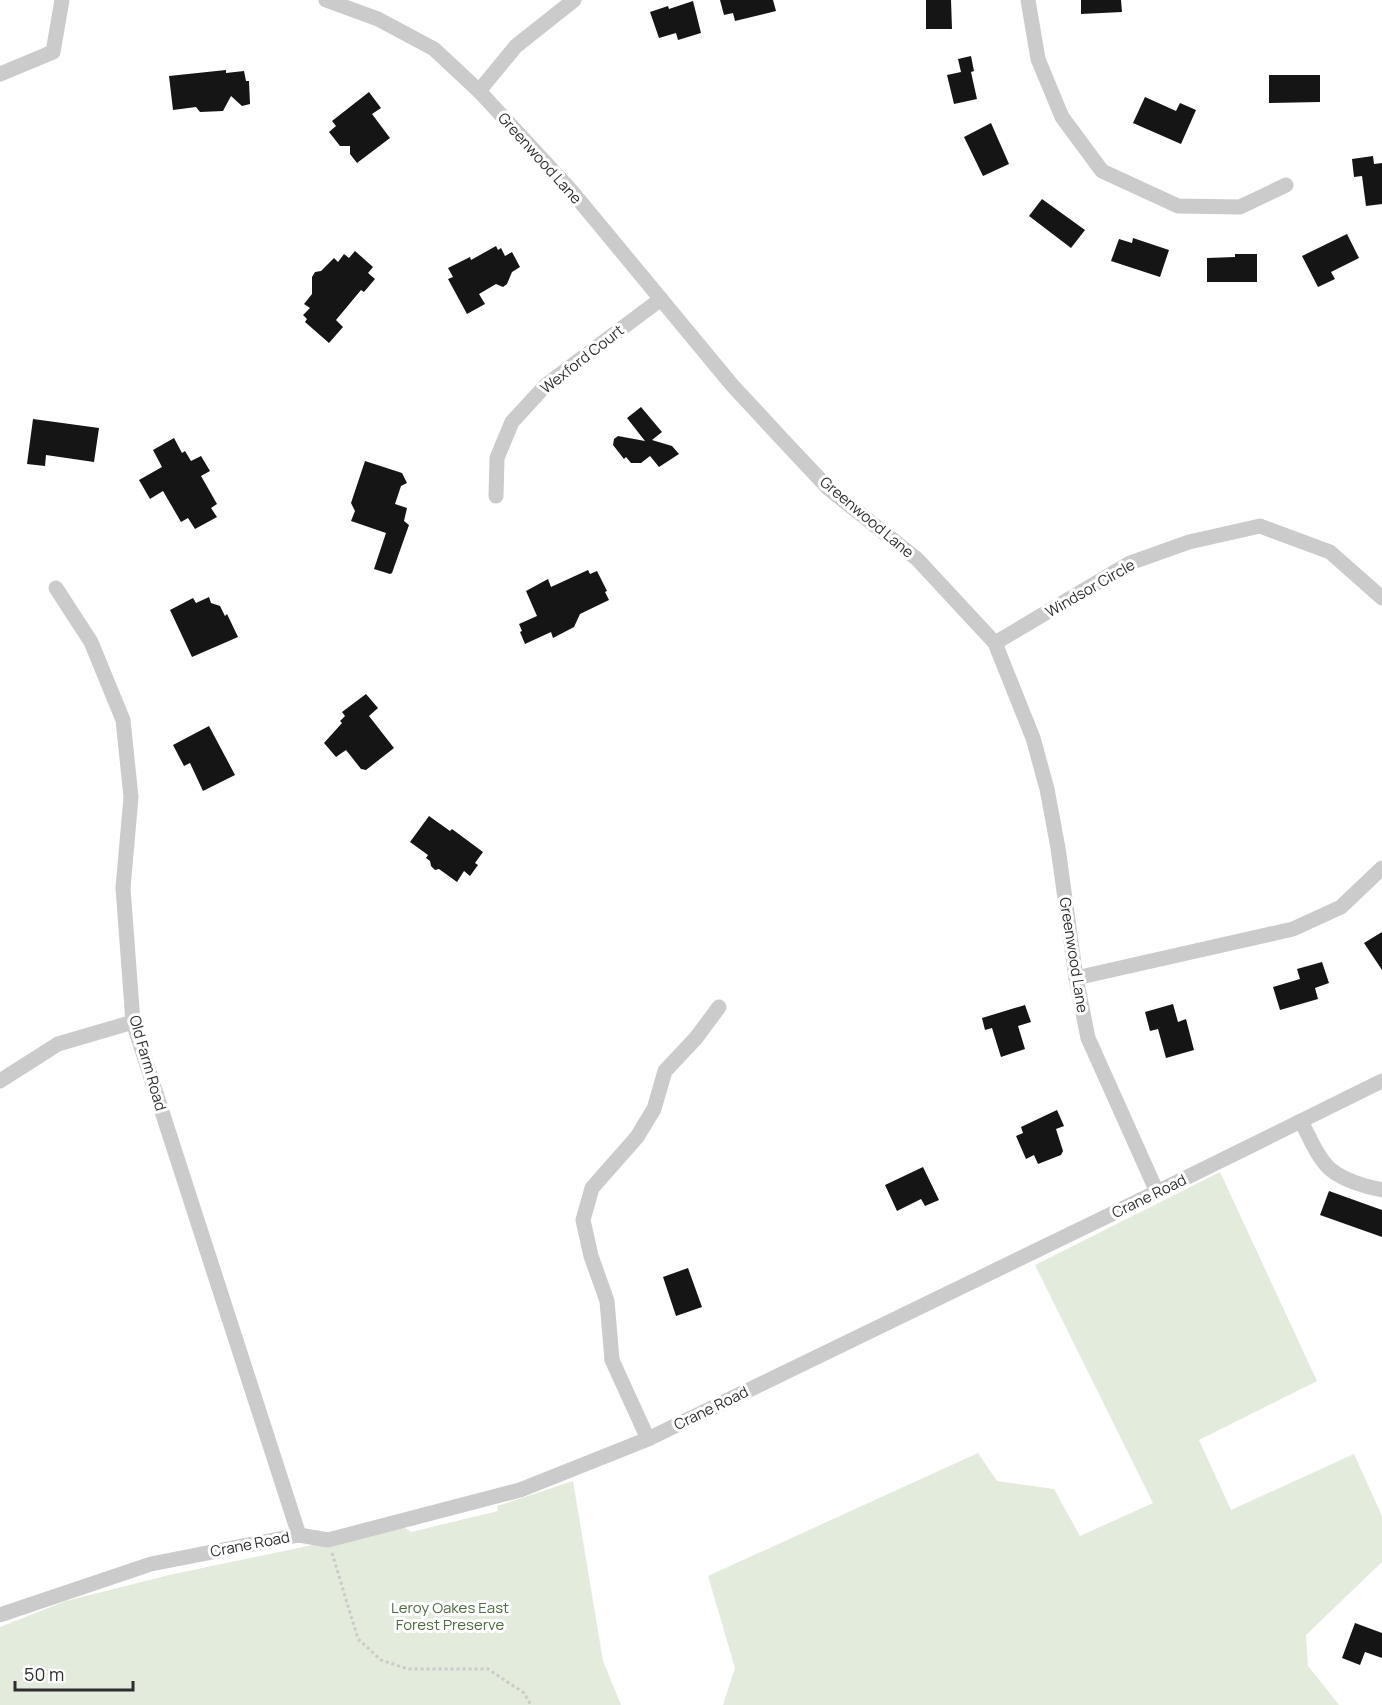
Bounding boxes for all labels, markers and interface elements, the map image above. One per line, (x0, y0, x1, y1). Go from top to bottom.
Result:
street label: Greenwood Lane (493, 108, 587, 208)
street label: Wexford Court (536, 320, 628, 398)
street label: Greenwood Lane (816, 472, 919, 563)
street label: Windsor Circle (1041, 554, 1139, 622)
street label: Greenwood Lane (1055, 896, 1094, 1014)
street label: Old Farm Road (124, 1013, 172, 1113)
street label: Crane Road (1108, 1169, 1190, 1223)
street label: Crane Road (670, 1381, 752, 1435)
street label: Crane Road (209, 1526, 291, 1562)
park label: Leroy Oakes East Forest Preserve (391, 1597, 509, 1635)
scale bar (15, 1654, 134, 1692)
text: 50 m (24, 1662, 64, 1686)

